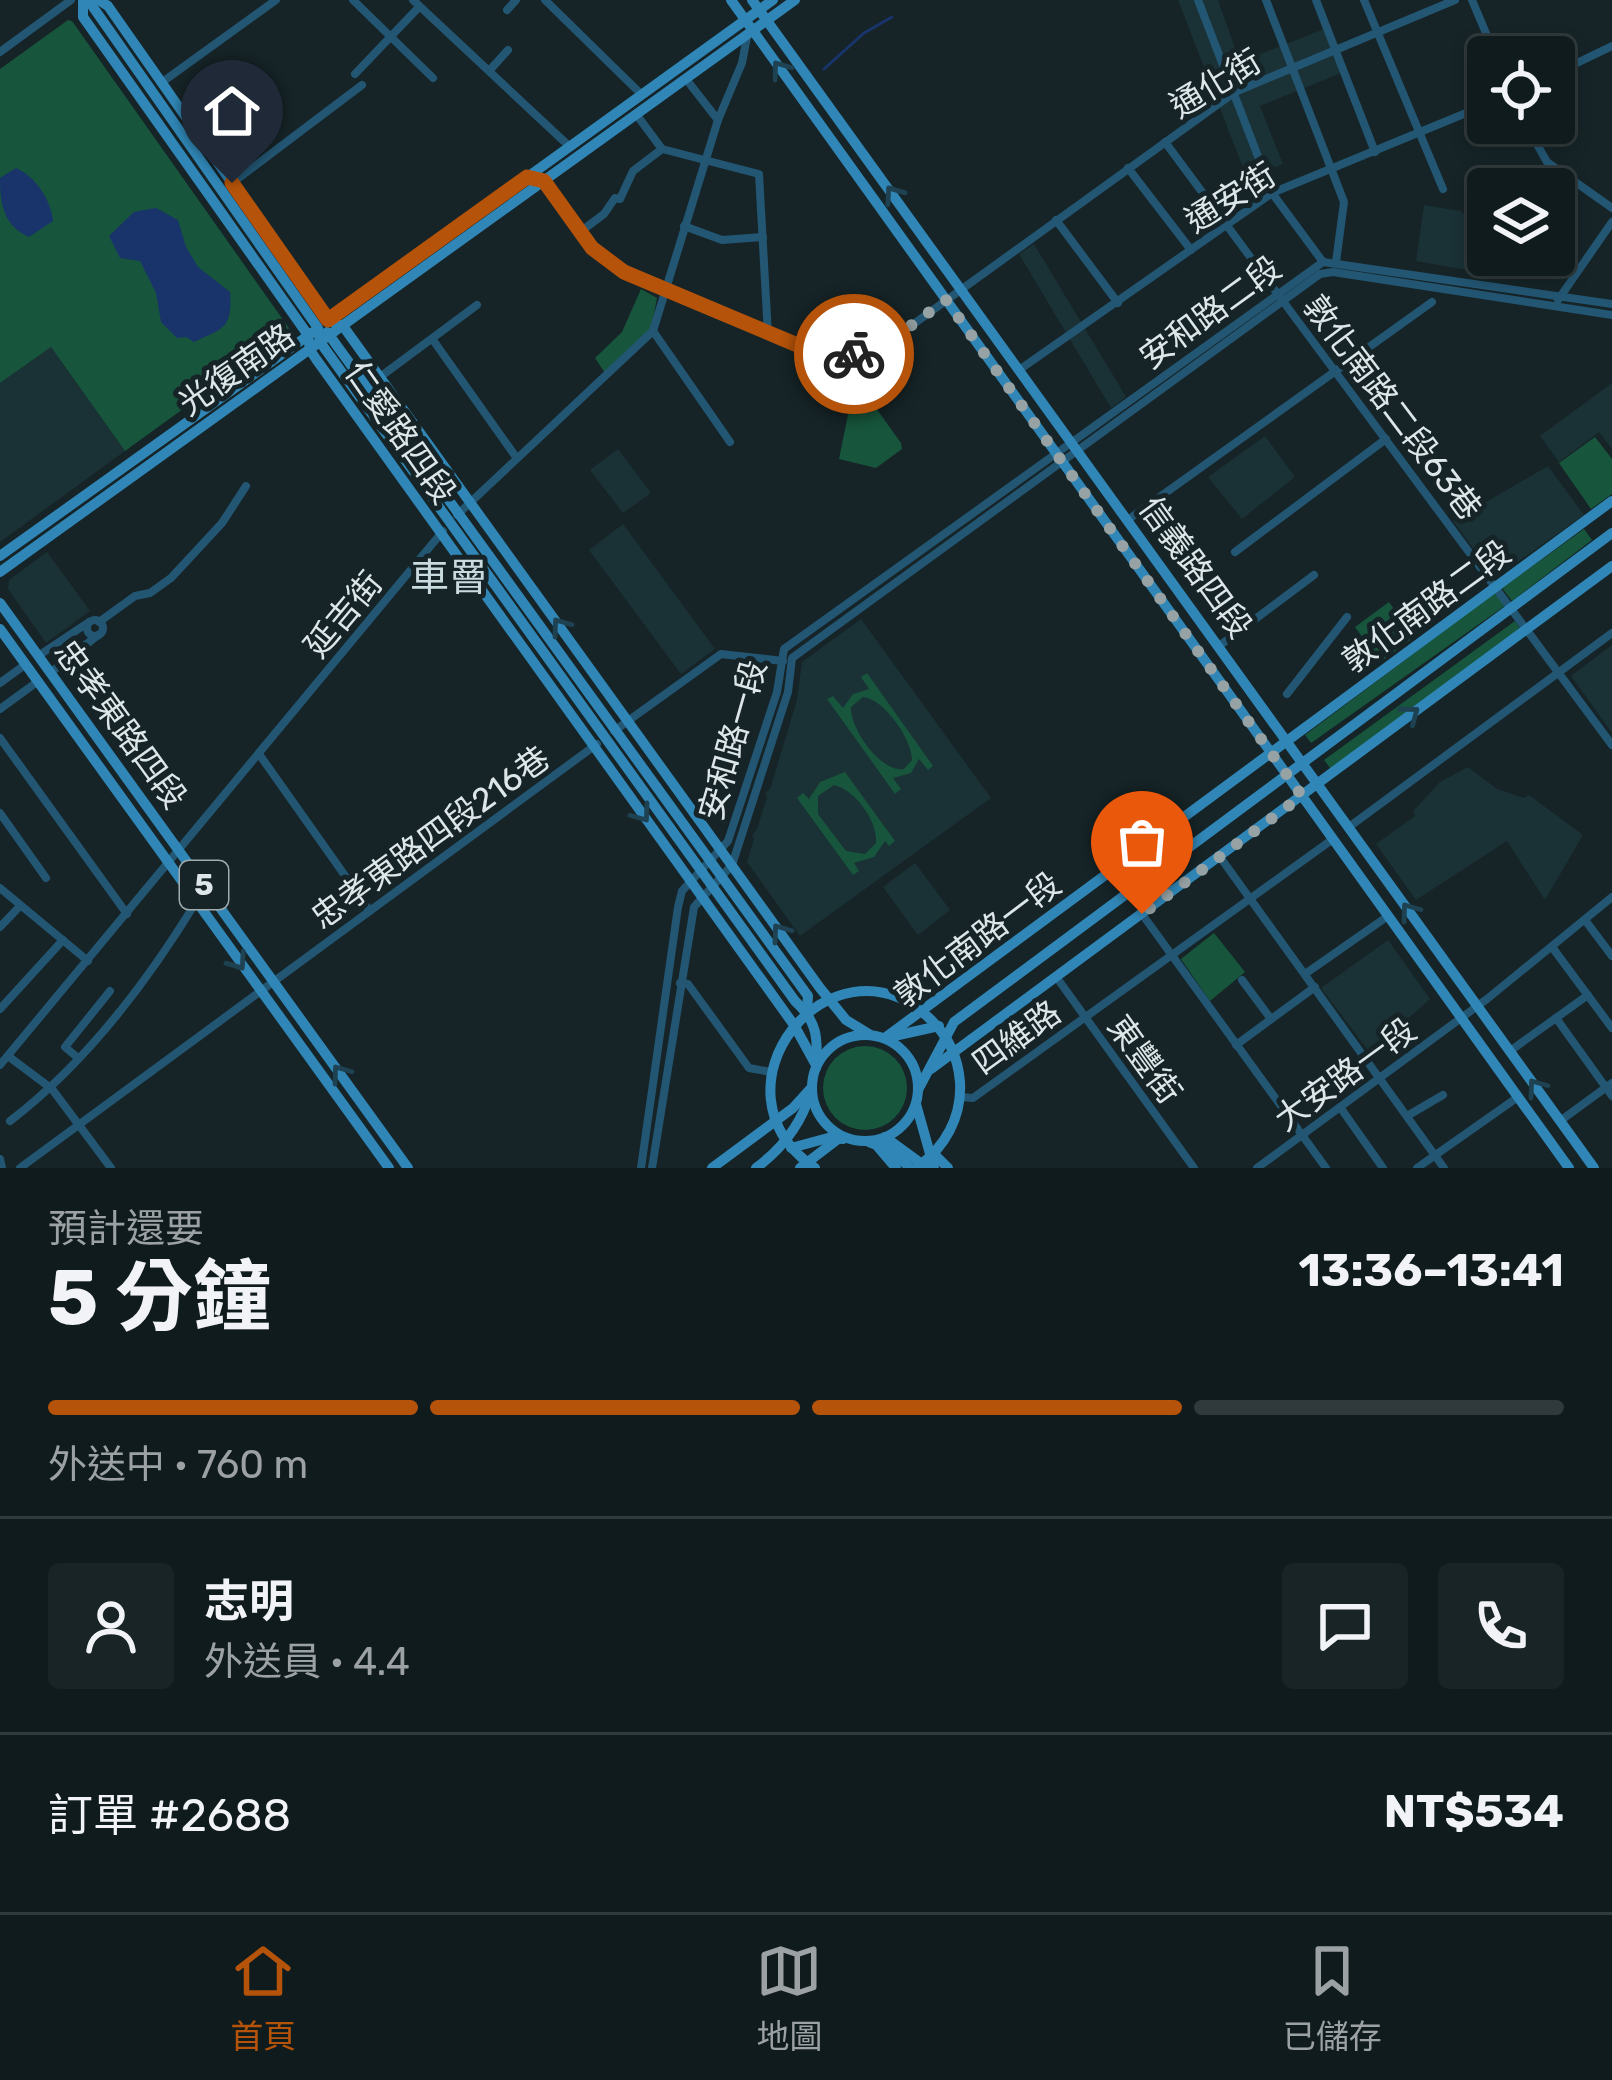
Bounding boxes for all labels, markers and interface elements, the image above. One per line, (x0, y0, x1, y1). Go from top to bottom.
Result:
map controls (1467, 36, 1575, 276)
button: locate (1467, 36, 1575, 144)
street label: 通化街 (1163, 41, 1268, 126)
pin (181, 60, 283, 183)
one-way arrow (772, 60, 794, 82)
icon: home (199, 78, 265, 144)
street label: 通安街 (1178, 155, 1283, 240)
button: layers (1467, 168, 1575, 276)
one-way arrow (885, 185, 907, 207)
street label: 安和路二段 (1132, 248, 1288, 377)
street label: 敦化南路二段63巷 (1296, 287, 1490, 527)
courier (794, 294, 914, 414)
street label: 光復南路 (171, 316, 302, 423)
icon: bike (821, 321, 887, 387)
street label: 仁愛路四段 (337, 354, 464, 511)
street label: 信義路四段 (1131, 489, 1260, 645)
street label: 敦化南路二段 (1335, 532, 1518, 680)
district label: 車罾 (410, 555, 488, 601)
street label: 延吉街 (297, 564, 390, 665)
one-way arrow (552, 617, 574, 639)
street label: 忠孝東路四段 (47, 633, 195, 816)
street label: 安和路一段 (691, 655, 774, 825)
one-way arrow (1398, 707, 1420, 729)
street label: 忠孝東路四段216巷 (304, 738, 557, 937)
pin (1091, 791, 1193, 914)
one-way arrow (628, 801, 650, 823)
icon: bag (1109, 809, 1175, 875)
road number: 5 (180, 861, 228, 909)
street label: 敦化南路一段 (887, 864, 1068, 1015)
one-way arrow (1402, 903, 1424, 924)
one-way arrow (773, 924, 795, 945)
one-way arrow (224, 949, 246, 971)
street label: 四維路 (965, 993, 1068, 1082)
street label: 東豐街 (1100, 1008, 1189, 1111)
street label: 大安路一段 (1267, 1010, 1423, 1139)
one-way arrow (332, 1065, 354, 1086)
one-way arrow (1528, 1078, 1550, 1100)
text: 預計還要 (48, 1206, 204, 1252)
text: 13:36–13:41 (1298, 1244, 1564, 1297)
text: 5 分鐘 (48, 1251, 271, 1344)
text: 外送中 · 760 m (48, 1442, 308, 1488)
button: person (48, 1563, 174, 1689)
button: chat (1282, 1563, 1408, 1689)
button: phone (1438, 1563, 1564, 1689)
text: 志明 (204, 1575, 294, 1628)
text: 外送員 · 4.4 (204, 1639, 410, 1685)
text: NT$534 (1384, 1785, 1564, 1838)
text: 訂單 #2688 (48, 1789, 291, 1842)
tab: 首頁 (230, 1938, 296, 2058)
tab: 地圖 (756, 1938, 822, 2058)
tab: 已儲存 (1283, 1938, 1382, 2058)

